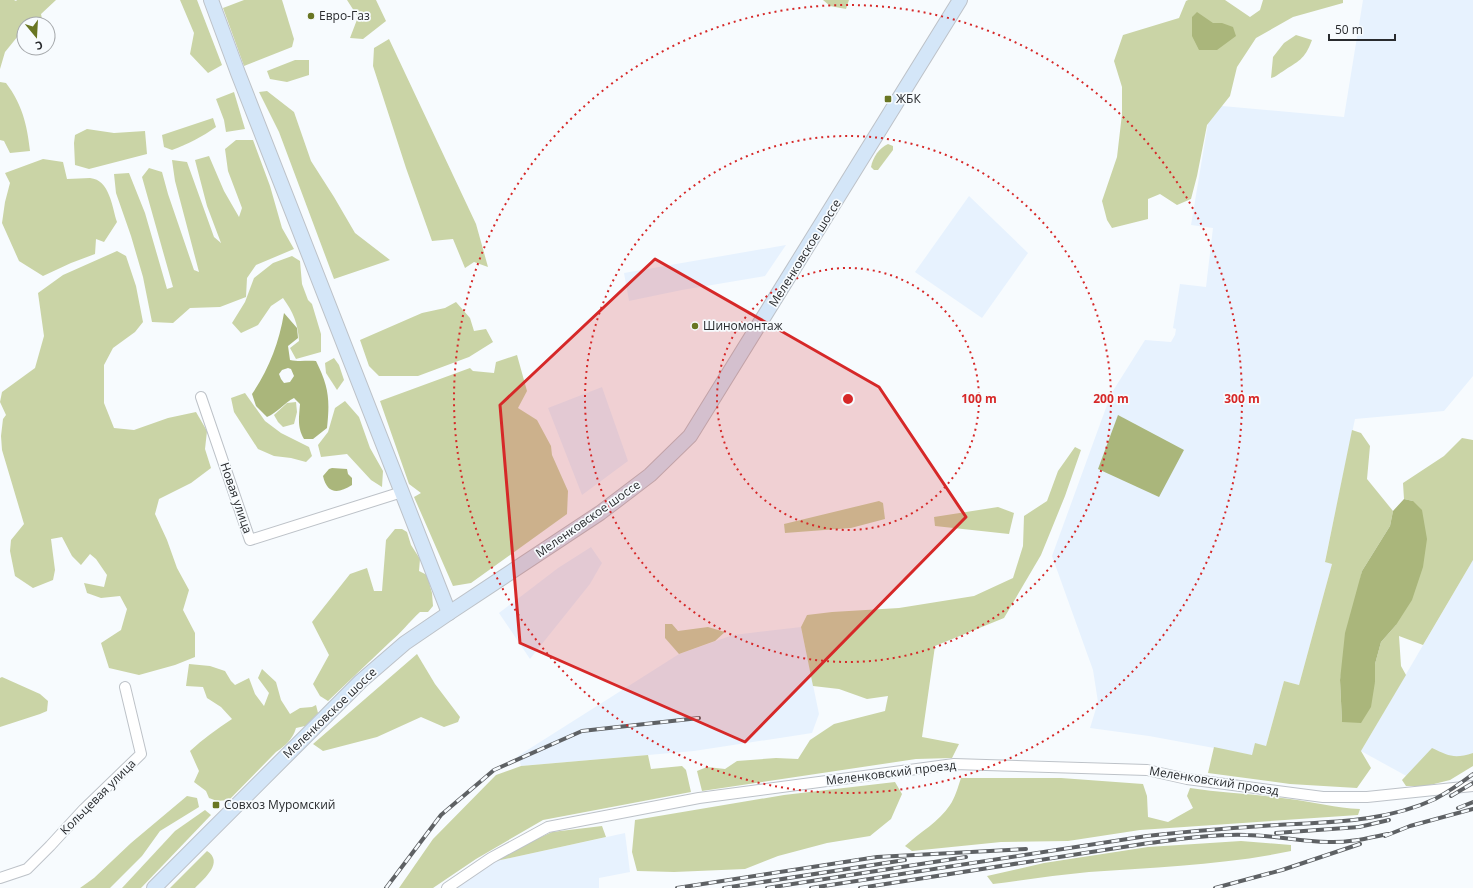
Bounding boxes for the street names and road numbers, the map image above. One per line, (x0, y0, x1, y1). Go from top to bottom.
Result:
street label: Меленковское шоссе (764, 195, 845, 310)
street label: Новая улица (216, 460, 257, 536)
street label: Меленковское шоссе (532, 476, 644, 561)
street label: Меленковское шоссе (279, 663, 380, 762)
street label: Кольцевая улица (56, 755, 139, 838)
street label: Меленковский проезд (825, 756, 957, 789)
street label: Меленковский проезд (1148, 762, 1280, 799)

